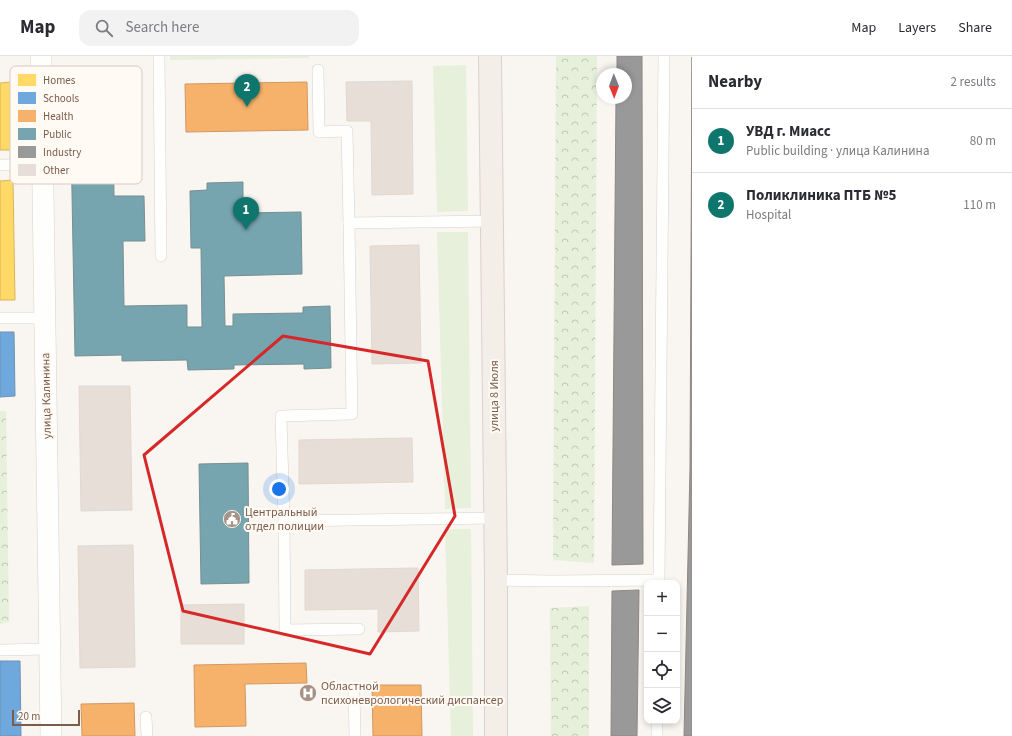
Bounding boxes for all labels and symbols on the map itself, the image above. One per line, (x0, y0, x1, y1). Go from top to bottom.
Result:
legend (10, 66, 142, 184)
north arrow (596, 68, 632, 104)
text: Homes (43, 73, 76, 88)
pin: 2 (234, 74, 260, 107)
text: Schools (43, 91, 80, 106)
text: Health (43, 109, 74, 124)
text: Public (43, 127, 72, 142)
text: Industry (43, 145, 81, 160)
text: Other (43, 163, 69, 178)
pin: 1 (233, 197, 259, 230)
street label: улица Калинина (37, 353, 56, 439)
street label: улица 8 Июля (486, 360, 503, 432)
your location (269, 479, 289, 499)
place label: Центральный отдел полиции (245, 504, 324, 535)
public building icon: Центральный отдел полиции (222, 509, 242, 529)
place label: Областной психоневрологический диспансер (321, 678, 504, 709)
hospital icon: Областной психоневрологический диспансер (298, 683, 318, 703)
scale bar (12, 708, 80, 727)

